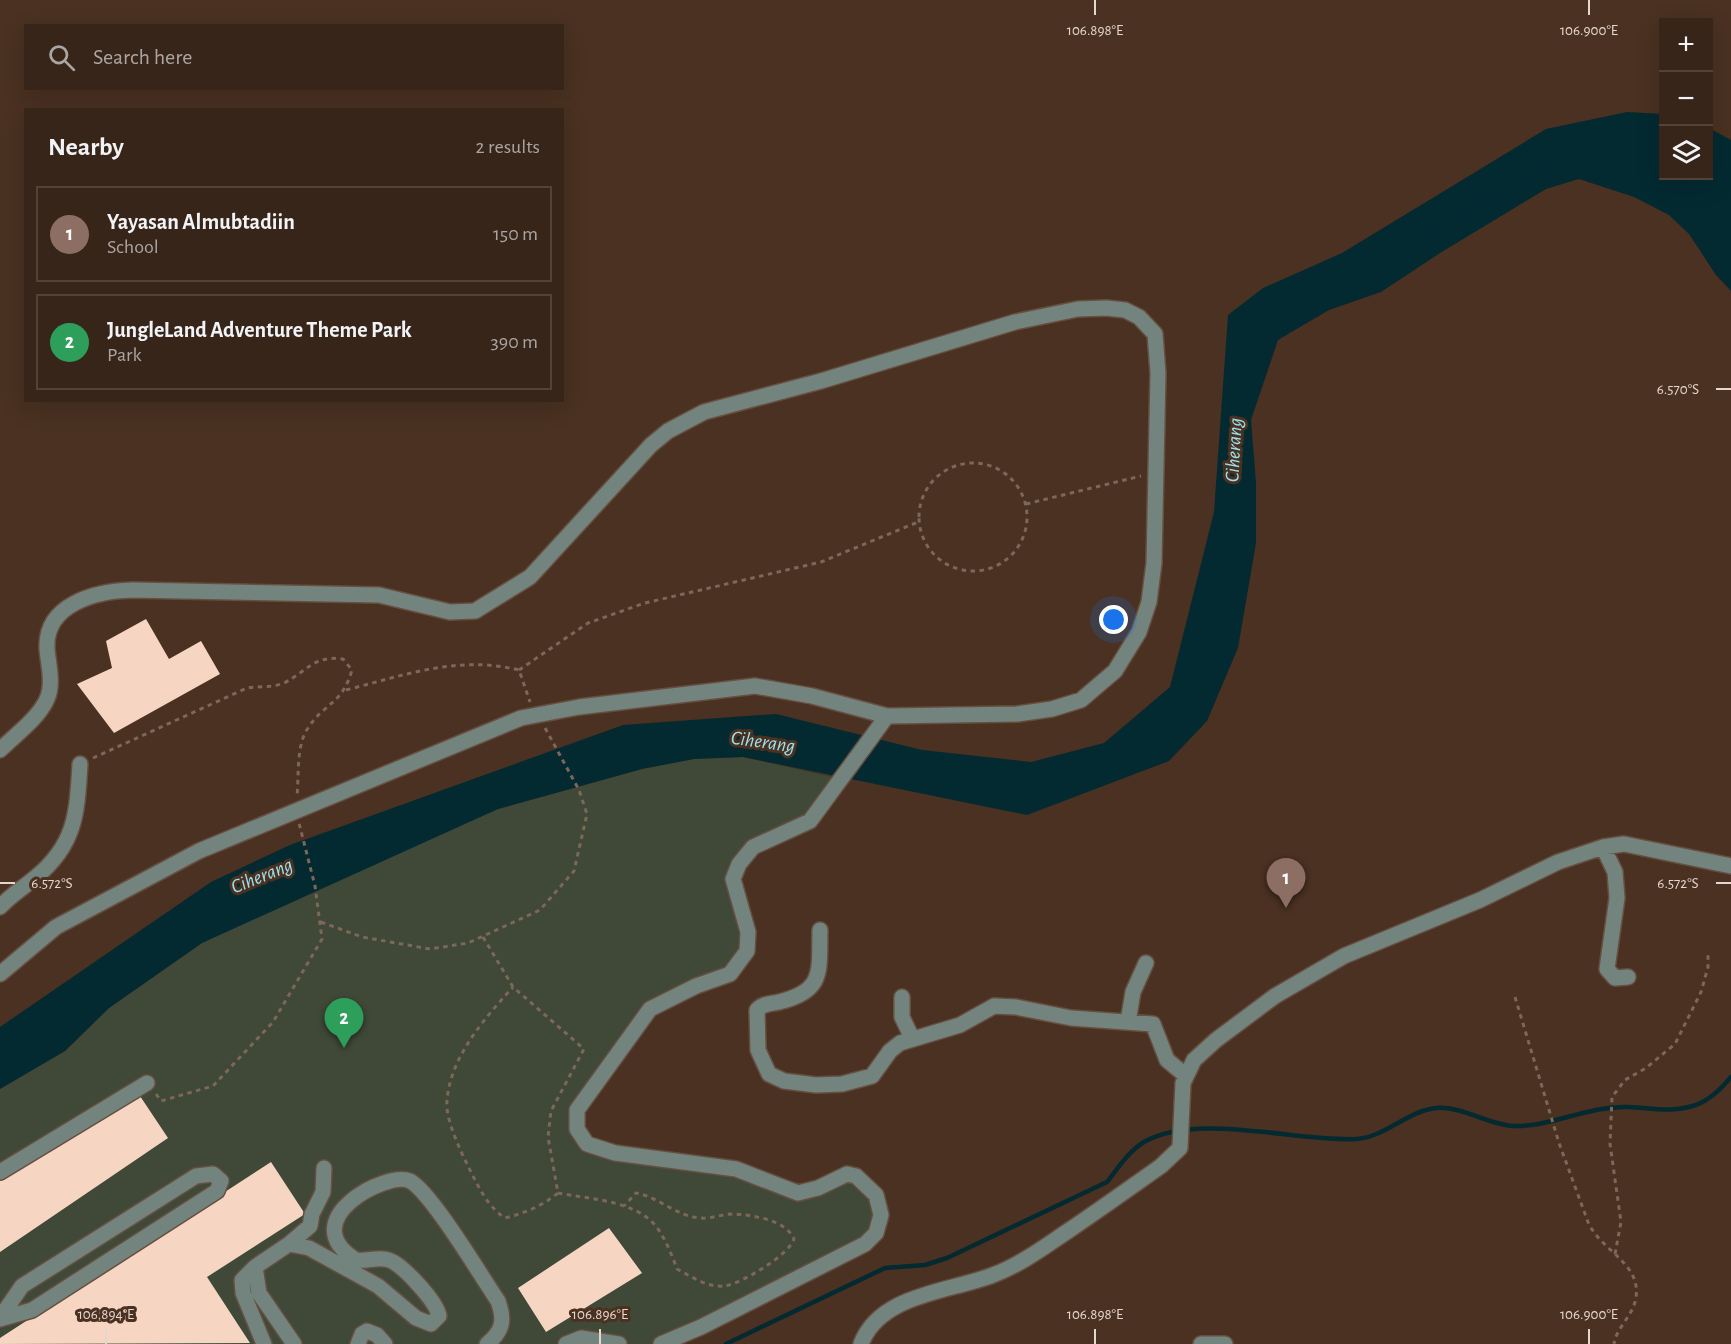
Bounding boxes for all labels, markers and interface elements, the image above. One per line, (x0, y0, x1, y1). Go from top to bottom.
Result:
map controls (1659, 18, 1713, 180)
button: + (1659, 18, 1713, 72)
text: 106.898°E (1067, 23, 1123, 38)
text: 106.900°E (1560, 23, 1618, 38)
search box (24, 24, 564, 90)
icon: search (45, 41, 78, 74)
text: Search here (93, 46, 192, 68)
button: − (1659, 72, 1713, 126)
button: layers (1659, 126, 1713, 180)
text: Nearby (48, 134, 124, 160)
text: 2 results (476, 137, 540, 157)
text: Yayasan Almubtadiin (107, 211, 295, 233)
text: 1 (66, 224, 73, 244)
text: 150 m (493, 224, 538, 244)
text: School (107, 237, 159, 257)
text: JungleLand Adventure Theme Park (107, 319, 412, 341)
text: 2 (65, 332, 74, 352)
text: 390 m (491, 332, 538, 352)
text: Park (107, 345, 142, 365)
text: 6.570°S (1657, 382, 1699, 397)
water label: Ciherang (1222, 417, 1246, 483)
your location (1099, 605, 1128, 634)
water label: Ciherang (730, 728, 796, 756)
water label: Ciherang (228, 855, 296, 897)
pin: 1 (1266, 858, 1306, 908)
text: 6.572°S (31, 876, 73, 891)
text: 6.572°S (1657, 876, 1699, 891)
pin: 2 (324, 998, 364, 1048)
text: 106.894°E (78, 1307, 134, 1322)
text: 106.896°E (572, 1307, 628, 1322)
text: 106.898°E (1067, 1307, 1123, 1322)
text: 106.900°E (1560, 1307, 1618, 1322)

